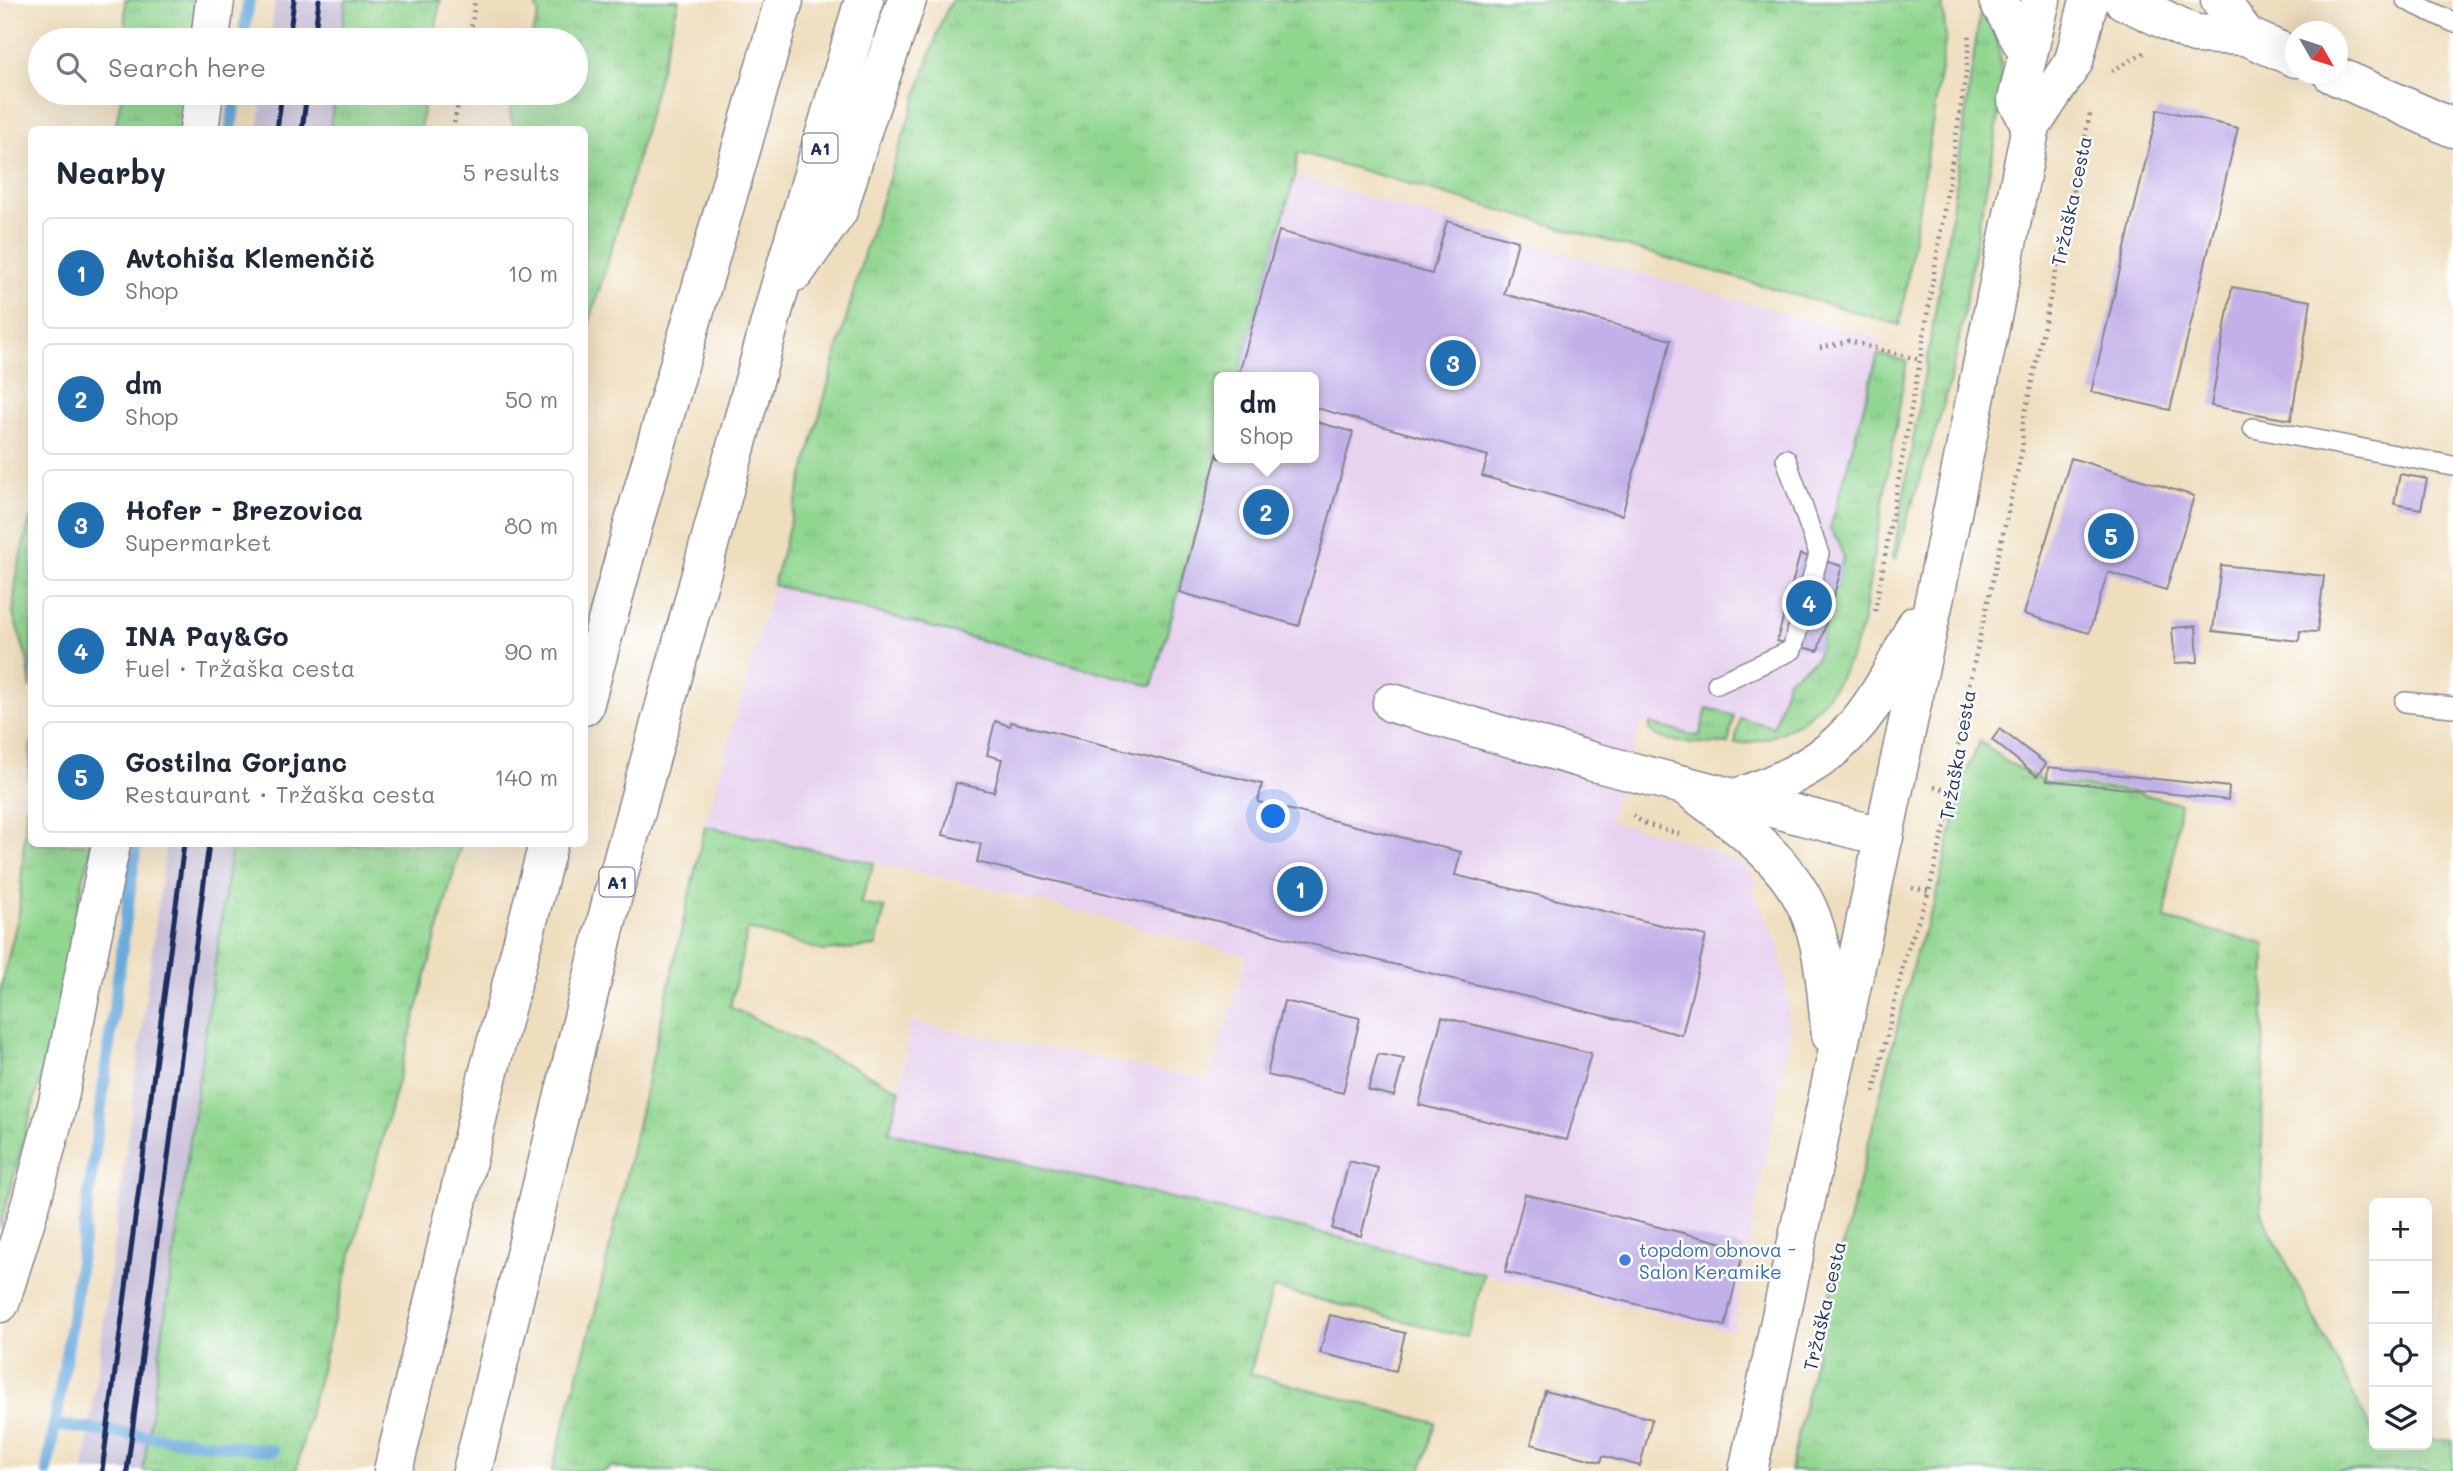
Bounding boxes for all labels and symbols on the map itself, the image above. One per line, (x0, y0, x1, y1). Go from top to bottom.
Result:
north arrow (2285, 21, 2348, 84)
road number: A1 (802, 134, 838, 162)
street label: Tržaška cesta (2045, 134, 2097, 268)
pin: 3 (1430, 337, 1476, 389)
pin: 2 (1243, 486, 1289, 538)
pin: 5 (2088, 510, 2134, 562)
pin: 4 (1786, 577, 1832, 629)
street label: Tržaška cesta (1933, 688, 1981, 822)
your location (1256, 799, 1290, 833)
pin: 1 (1277, 863, 1323, 915)
road number: A1 (600, 868, 634, 897)
place label: topdom obnova - Salon Keramike (1639, 1237, 1796, 1284)
street label: Tržaška cesta (1797, 1239, 1851, 1373)
marker: topdom obnova - Salon Keramike (1617, 1252, 1633, 1268)

